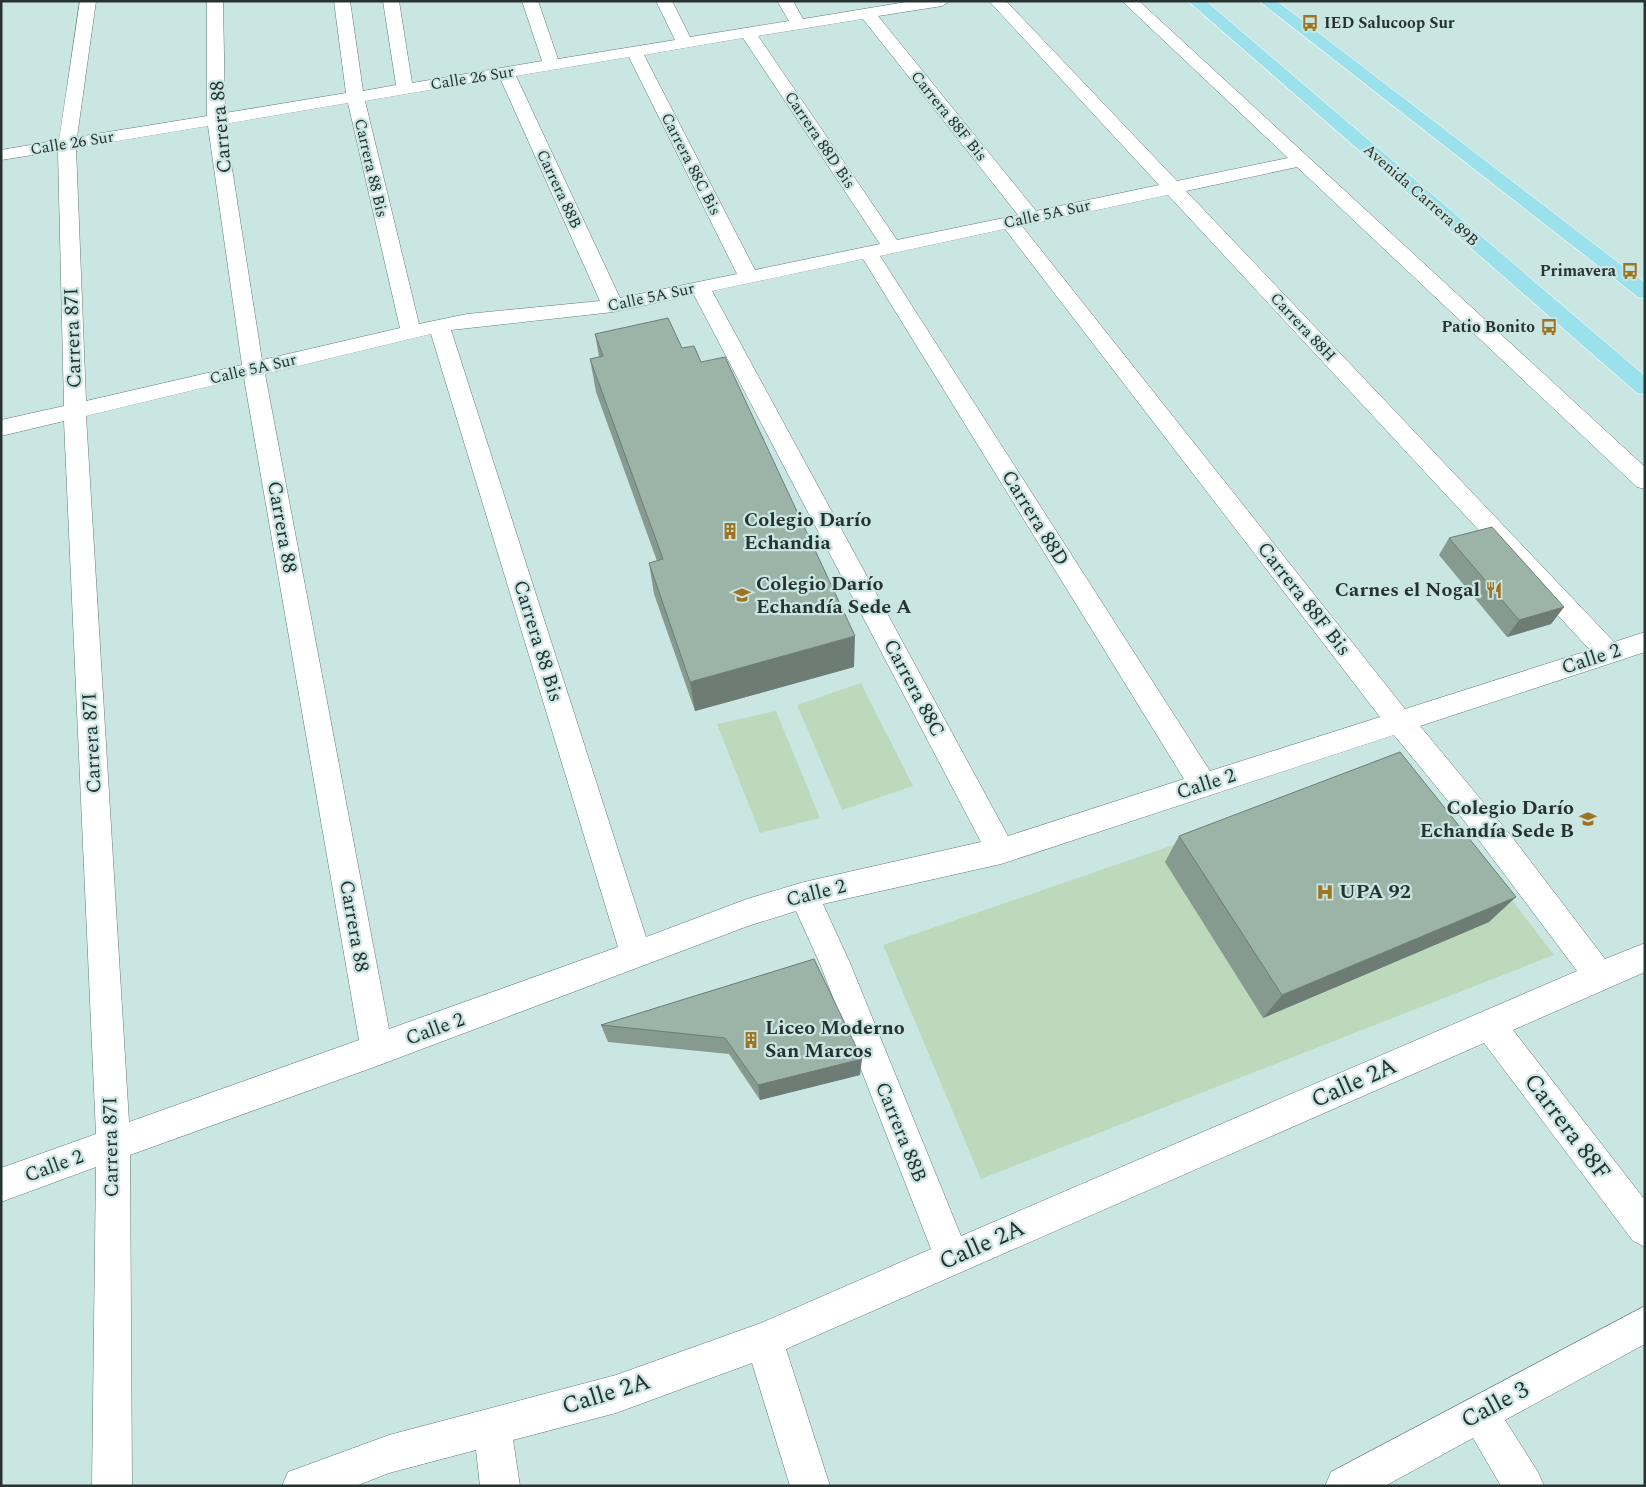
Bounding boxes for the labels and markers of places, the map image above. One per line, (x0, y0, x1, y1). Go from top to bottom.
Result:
place label: IED Salucoop Sur (1324, 11, 1455, 35)
bus stop icon: IED Salucoop Sur (1300, 13, 1320, 33)
place label: Primavera (1540, 259, 1617, 283)
bus stop icon: Primavera (1620, 261, 1640, 281)
place label: Patio Bonito (1441, 315, 1535, 339)
bus stop icon: Patio Bonito (1539, 317, 1559, 337)
place label: Colegio Darío Echandia (744, 505, 872, 558)
building icon: Colegio Darío Echandia (720, 521, 740, 541)
place label: Colegio Darío Echandía Sede A (756, 569, 912, 622)
place label: Carnes el Nogal (1335, 575, 1480, 605)
restaurant icon: Carnes el Nogal (1484, 580, 1504, 600)
school or university icon: Colegio Darío Echandía Sede A (732, 585, 752, 605)
place label: Colegio Darío Echandía Sede B (1420, 793, 1574, 846)
school or university icon: Colegio Darío Echandía Sede B (1578, 809, 1598, 829)
place label: UPA 92 (1339, 877, 1411, 907)
hospital icon: UPA 92 (1315, 882, 1335, 902)
place label: Liceo Moderno San Marcos (765, 1013, 905, 1066)
building icon: Liceo Moderno San Marcos (741, 1030, 761, 1050)

